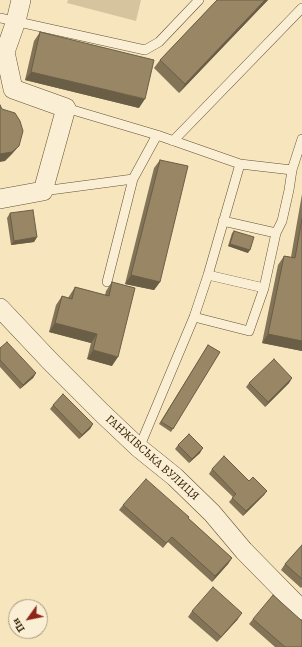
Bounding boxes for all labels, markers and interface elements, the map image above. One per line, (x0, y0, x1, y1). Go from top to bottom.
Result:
street label: ГАНЖІВСЬКА ВУЛИЦЯ (102, 412, 202, 504)
north arrow (8, 599, 48, 639)
text: Пн (8, 615, 29, 635)

